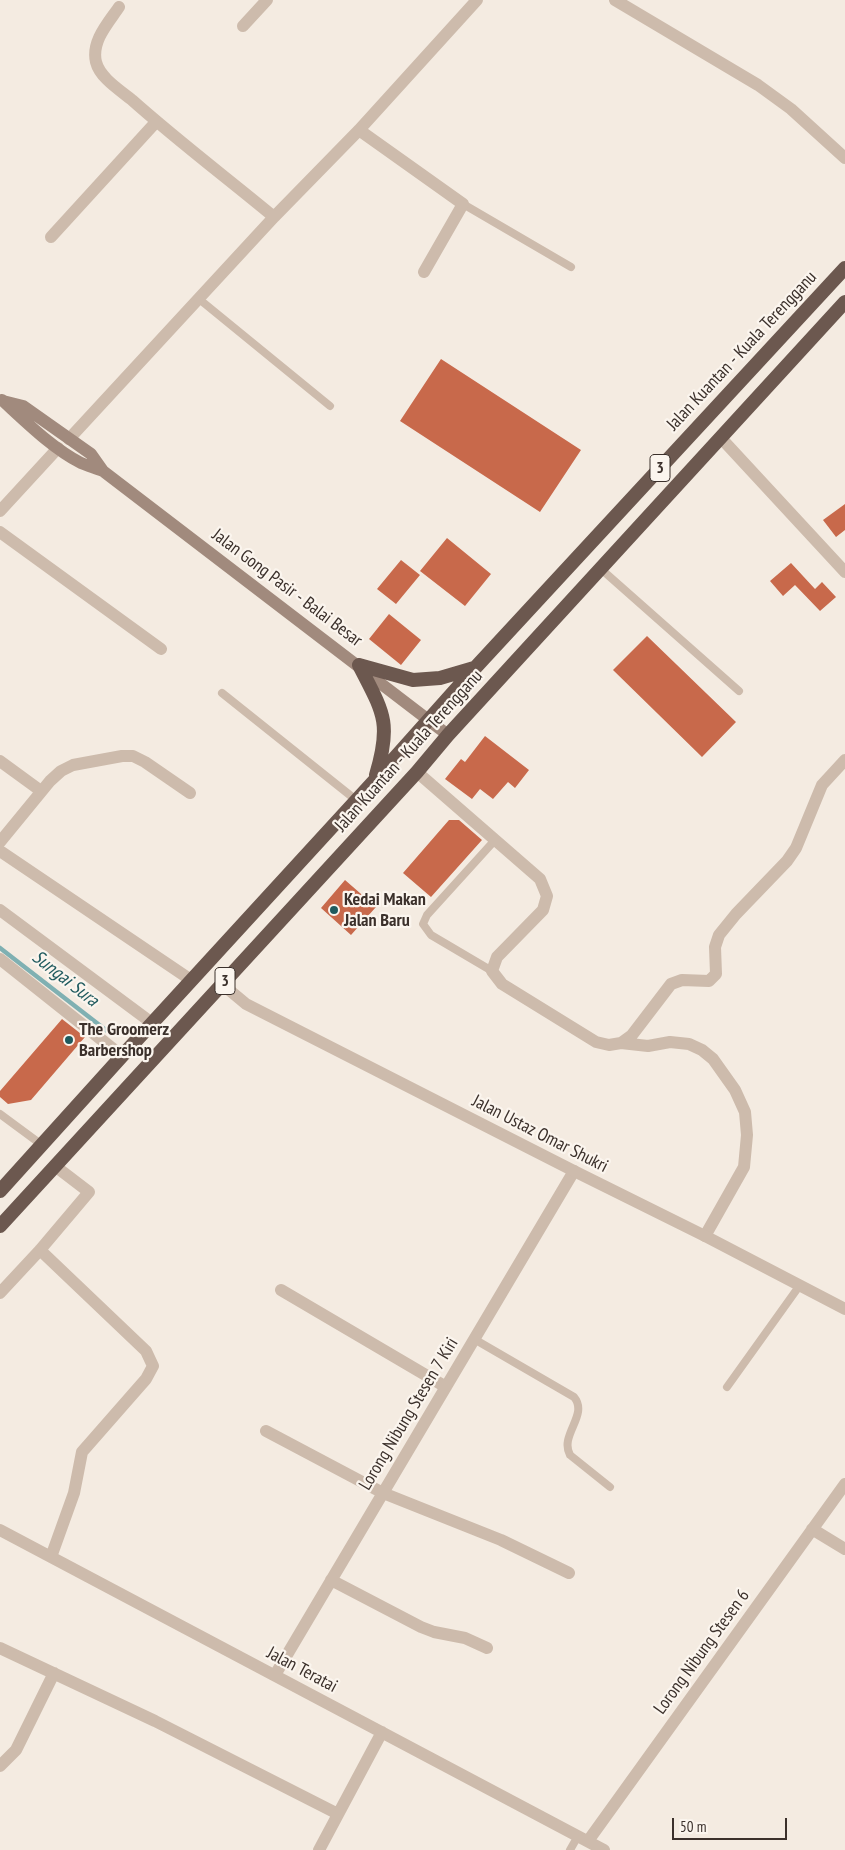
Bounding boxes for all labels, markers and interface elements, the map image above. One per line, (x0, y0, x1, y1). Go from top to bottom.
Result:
street label: Jalan Kuantan - Kuala Terengganu (662, 267, 822, 435)
road number: 3 (650, 454, 670, 482)
street label: Jalan Gong Pasir - Balai Besar (208, 525, 366, 651)
street label: Jalan Kuantan - Kuala Terengganu (331, 666, 487, 836)
place label: Kedai Makan Jalan Baru (344, 889, 426, 932)
marker: Kedai Makan Jalan Baru (328, 904, 340, 916)
water label: Sungai Sura (27, 946, 103, 1012)
road number: 3 (215, 968, 235, 994)
place label: The Groomerz Barbershop (79, 1019, 169, 1062)
marker: The Groomerz Barbershop (63, 1034, 75, 1046)
street label: Jalan Ustaz Omar Shukri (469, 1090, 611, 1178)
street label: Lorong Nibung Stesen 7 Kiri (355, 1334, 463, 1494)
street label: Lorong Nibung Stesen 6 (650, 1586, 754, 1718)
street label: Jalan Teratai (263, 1643, 341, 1697)
scale bar (675, 1808, 790, 1840)
text: 50 m (680, 1817, 706, 1836)

